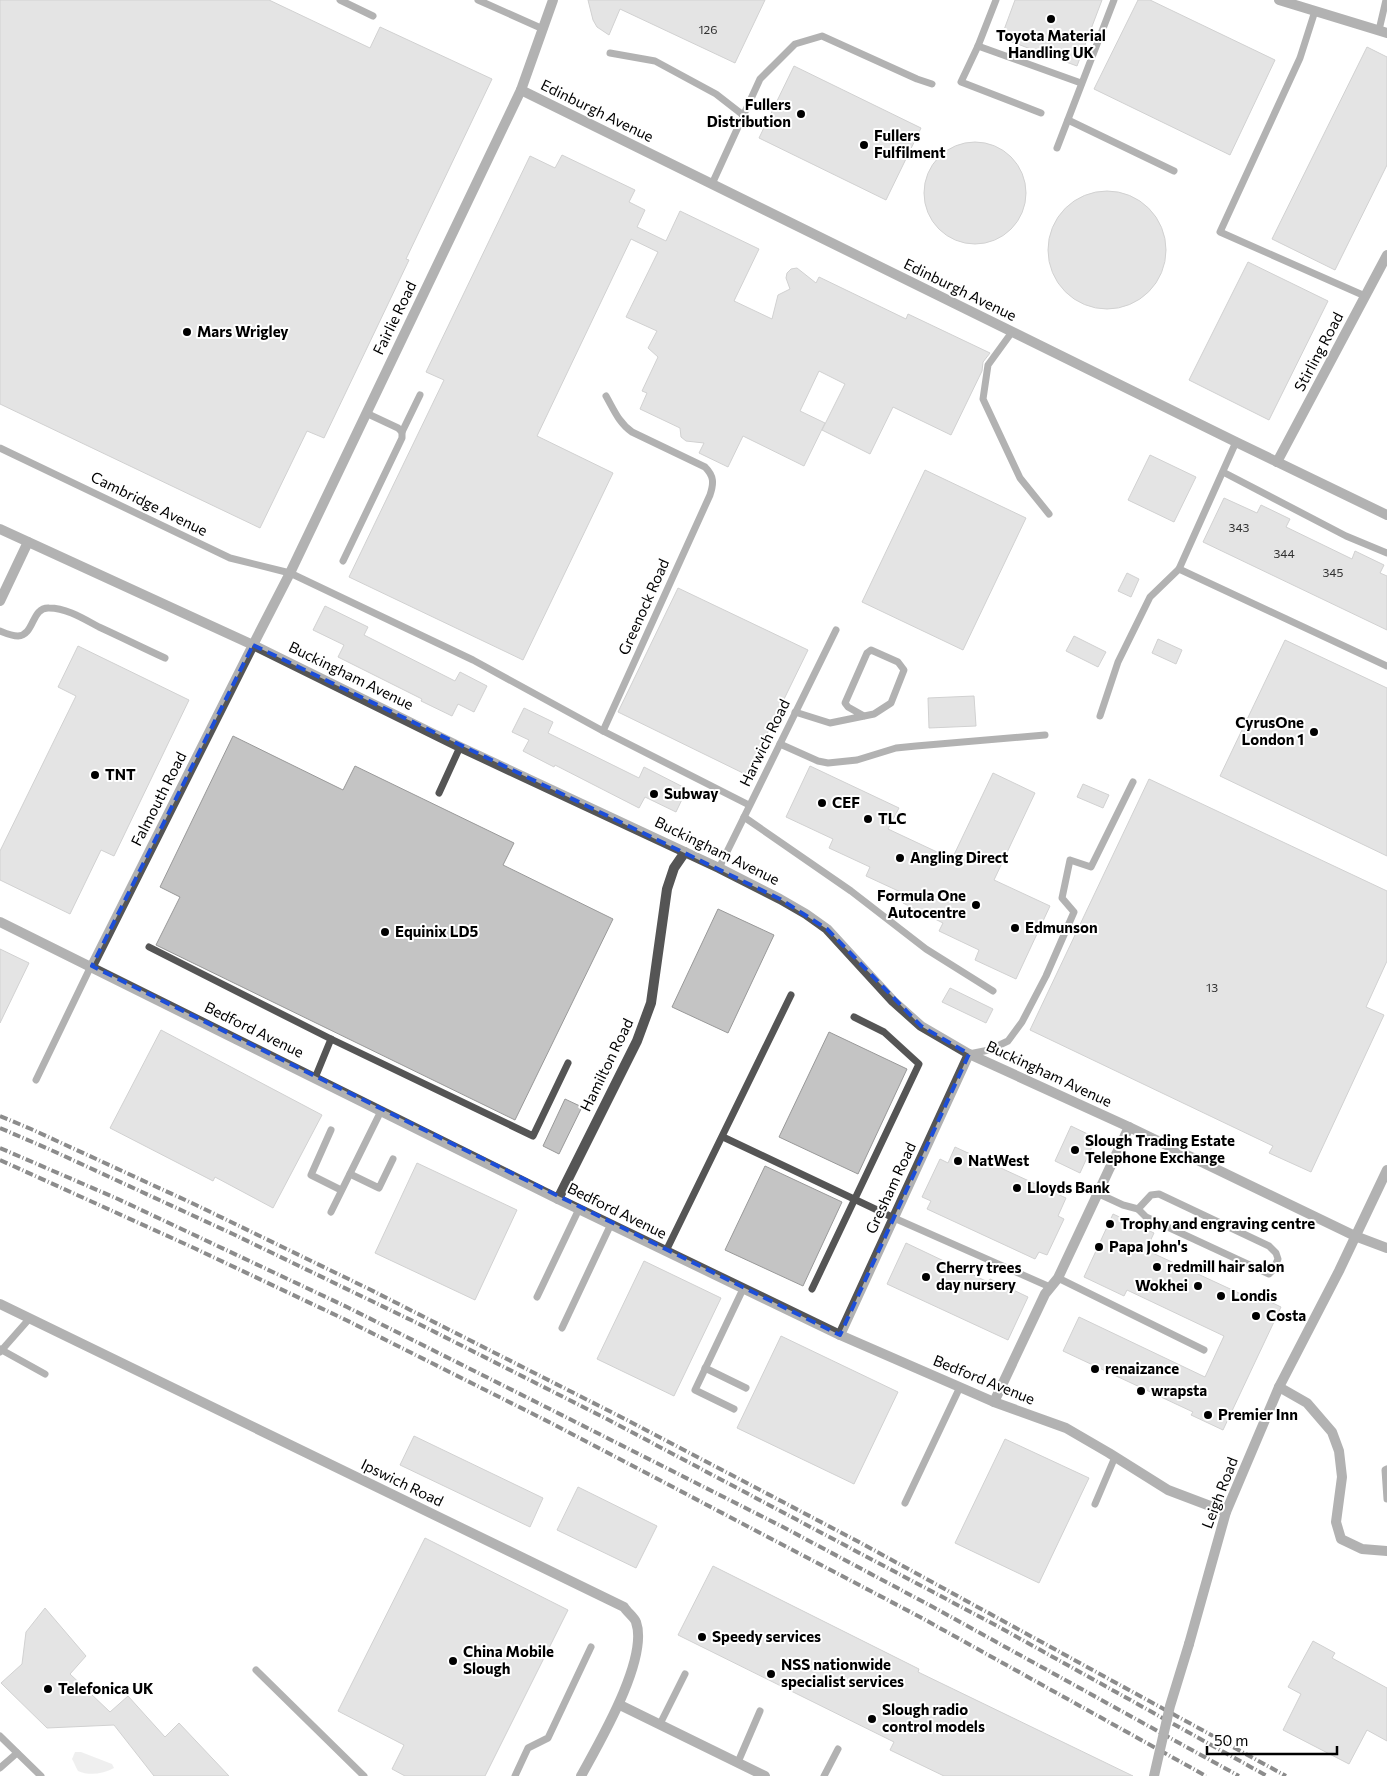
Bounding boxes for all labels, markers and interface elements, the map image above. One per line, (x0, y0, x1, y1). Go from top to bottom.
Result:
marker: Toyota Material Handling UK (1045, 13, 1057, 25)
house number: 126 (698, 22, 718, 36)
place label: Toyota Material Handling UK (996, 26, 1106, 61)
street label: Edinburgh Avenue (538, 75, 657, 145)
place label: Fullers Distribution (707, 95, 791, 130)
marker: Fullers Distribution (795, 108, 807, 120)
place label: Fullers Fulfilment (874, 126, 946, 161)
marker: Fullers Fulfilment (858, 139, 870, 151)
street label: Edinburgh Avenue (901, 254, 1020, 324)
street label: Fairlie Road (369, 278, 420, 357)
street label: Stirling Road (1290, 309, 1346, 394)
place label: Mars Wrigley (197, 322, 289, 340)
marker: Mars Wrigley (181, 326, 193, 338)
street label: Cambridge Avenue (88, 467, 211, 539)
house number: 343 (1229, 520, 1250, 534)
house number: 344 (1273, 546, 1295, 560)
street label: Greenock Road (614, 556, 672, 658)
house number: 345 (1323, 565, 1344, 579)
street label: Buckingham Avenue (286, 637, 417, 713)
street label: Harwich Road (735, 696, 793, 789)
place label: CyrusOne London 1 (1235, 713, 1304, 748)
marker: CyrusOne London 1 (1308, 726, 1320, 738)
street label: Falmouth Road (127, 749, 190, 849)
place label: TNT (105, 765, 136, 783)
marker: TNT (89, 769, 101, 781)
place label: Subway (664, 784, 719, 802)
marker: Subway (648, 788, 660, 800)
place label: CEF (832, 793, 860, 811)
marker: CEF (816, 797, 828, 809)
place label: TLC (878, 809, 906, 827)
street label: Buckingham Avenue (652, 812, 783, 888)
marker: TLC (862, 813, 874, 825)
place label: Angling Direct (910, 848, 1008, 866)
marker: Angling Direct (894, 852, 906, 864)
place label: Formula One Autocentre (877, 886, 966, 921)
marker: Formula One Autocentre (970, 899, 982, 911)
place label: Edmunson (1025, 918, 1098, 936)
place label: Equinix LD5 (395, 922, 478, 940)
marker: Edmunson (1009, 922, 1021, 934)
marker: Equinix LD5 (379, 926, 391, 938)
house number: 13 (1206, 980, 1218, 994)
street label: Bedford Avenue (202, 997, 307, 1061)
street label: Hamilton Road (576, 1015, 636, 1114)
street label: Buckingham Avenue (984, 1036, 1115, 1110)
place label: Slough Trading Estate Telephone Exchange (1085, 1131, 1235, 1166)
street label: Gresham Road (861, 1139, 919, 1236)
marker: Slough Trading Estate Telephone Exchange (1069, 1144, 1081, 1156)
place label: NatWest (968, 1151, 1029, 1169)
marker: NatWest (952, 1155, 964, 1167)
street label: Bedford Avenue (565, 1178, 670, 1242)
place label: Lloyds Bank (1027, 1178, 1111, 1196)
marker: Lloyds Bank (1011, 1182, 1023, 1194)
place label: Trophy and engraving centre (1120, 1214, 1315, 1232)
marker: Trophy and engraving centre (1104, 1218, 1116, 1230)
place label: Papa John's (1109, 1237, 1188, 1255)
marker: Papa John's (1093, 1241, 1105, 1253)
place label: redmill hair salon (1167, 1257, 1284, 1275)
place label: Cherry trees day nursery (936, 1258, 1021, 1293)
marker: redmill hair salon (1151, 1261, 1163, 1273)
marker: Cherry trees day nursery (920, 1271, 932, 1283)
place label: Wokhei (1135, 1276, 1188, 1294)
marker: Wokhei (1192, 1280, 1204, 1292)
place label: Londis (1231, 1286, 1277, 1304)
marker: Londis (1215, 1290, 1227, 1302)
place label: Costa (1266, 1306, 1306, 1324)
marker: Costa (1250, 1310, 1262, 1322)
street label: Bedford Avenue (931, 1350, 1038, 1408)
place label: renaizance (1105, 1359, 1179, 1377)
marker: renaizance (1089, 1363, 1101, 1375)
place label: wrapsta (1151, 1381, 1207, 1399)
marker: wrapsta (1135, 1385, 1147, 1397)
place label: Premier Inn (1218, 1405, 1298, 1423)
marker: Premier Inn (1202, 1409, 1214, 1421)
street label: Ipswich Road (358, 1454, 447, 1510)
street label: Leigh Road (1197, 1454, 1241, 1531)
place label: Speedy services (712, 1627, 821, 1645)
marker: Speedy services (696, 1631, 708, 1643)
place label: China Mobile Slough (463, 1642, 554, 1677)
marker: China Mobile Slough (447, 1655, 459, 1667)
place label: NSS nationwide specialist services (781, 1655, 904, 1690)
marker: NSS nationwide specialist services (765, 1668, 777, 1680)
place label: Telefonica UK (58, 1679, 154, 1697)
marker: Telefonica UK (42, 1683, 54, 1695)
place label: Slough radio control models (882, 1700, 985, 1735)
marker: Slough radio control models (866, 1713, 878, 1725)
scale bar (1207, 1724, 1337, 1756)
text: 50 m (1214, 1731, 1248, 1749)

